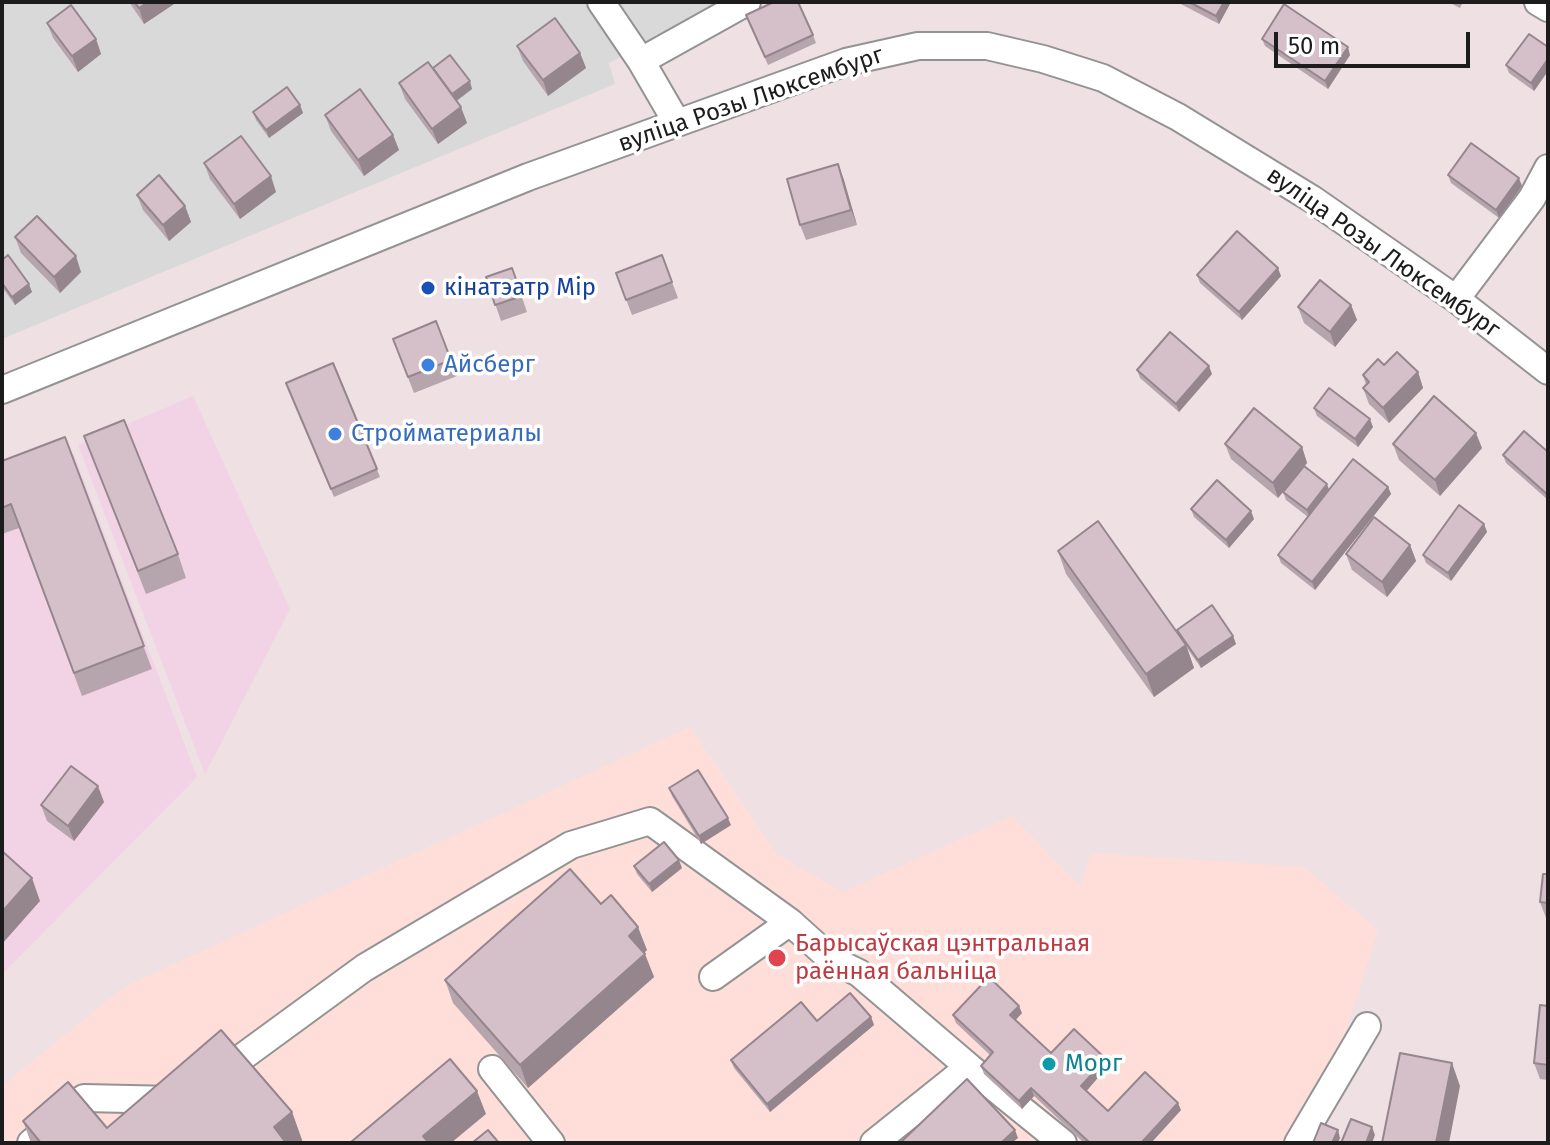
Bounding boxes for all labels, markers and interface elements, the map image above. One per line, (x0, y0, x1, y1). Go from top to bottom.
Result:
scale bar (1278, 16, 1474, 66)
text: 50 m (1288, 32, 1340, 60)
street label: вуліца Розы Люксембург (615, 41, 887, 159)
street label: вуліца Розы Люксембург (1261, 161, 1505, 345)
place label: кінатэатр Мір (444, 274, 596, 302)
marker: кінатэатр Мір (419, 279, 437, 297)
place label: Айсберг (444, 351, 535, 379)
marker: Айсберг (419, 356, 437, 374)
place label: Стройматериалы (351, 420, 542, 448)
marker: Стройматериалы (326, 425, 344, 443)
place label: Барысаўская цэнтральная раённая бальніца (795, 930, 1090, 986)
marker: Барысаўская цэнтральная раённая бальніца (766, 947, 788, 969)
place label: Морг (1065, 1050, 1122, 1078)
marker: Морг (1040, 1055, 1058, 1073)

